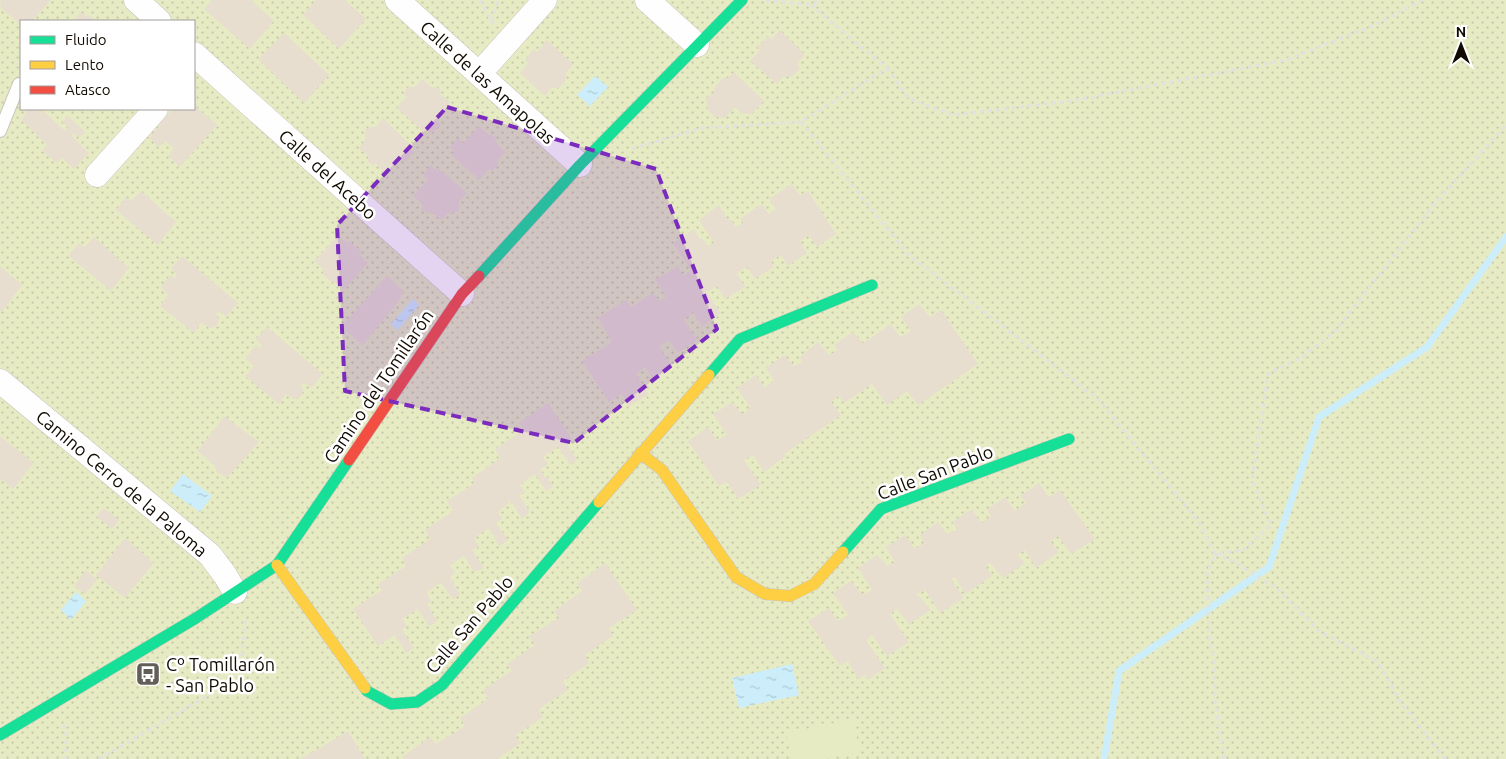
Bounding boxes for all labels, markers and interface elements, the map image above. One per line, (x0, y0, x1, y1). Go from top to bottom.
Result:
street label: Calle de las Amapolas (417, 16, 559, 148)
legend (20, 20, 195, 110)
north arrow (1436, 20, 1486, 70)
text: N (1456, 24, 1466, 40)
text: Fluido (65, 31, 107, 48)
text: Lento (65, 56, 104, 73)
text: Atasco (65, 81, 111, 98)
street label: Calle del Acebo (275, 125, 381, 223)
street label: Camino del Tomillarón (319, 306, 437, 466)
street label: Camino Cerro de la Paloma (32, 406, 212, 560)
street label: Calle San Pablo (874, 441, 996, 503)
street label: Calle San Pablo (421, 571, 517, 677)
place label: Cº Tomillarón - San Pablo (166, 654, 275, 695)
bus stop icon: Cº Tomillarón - San Pablo (135, 661, 161, 687)

